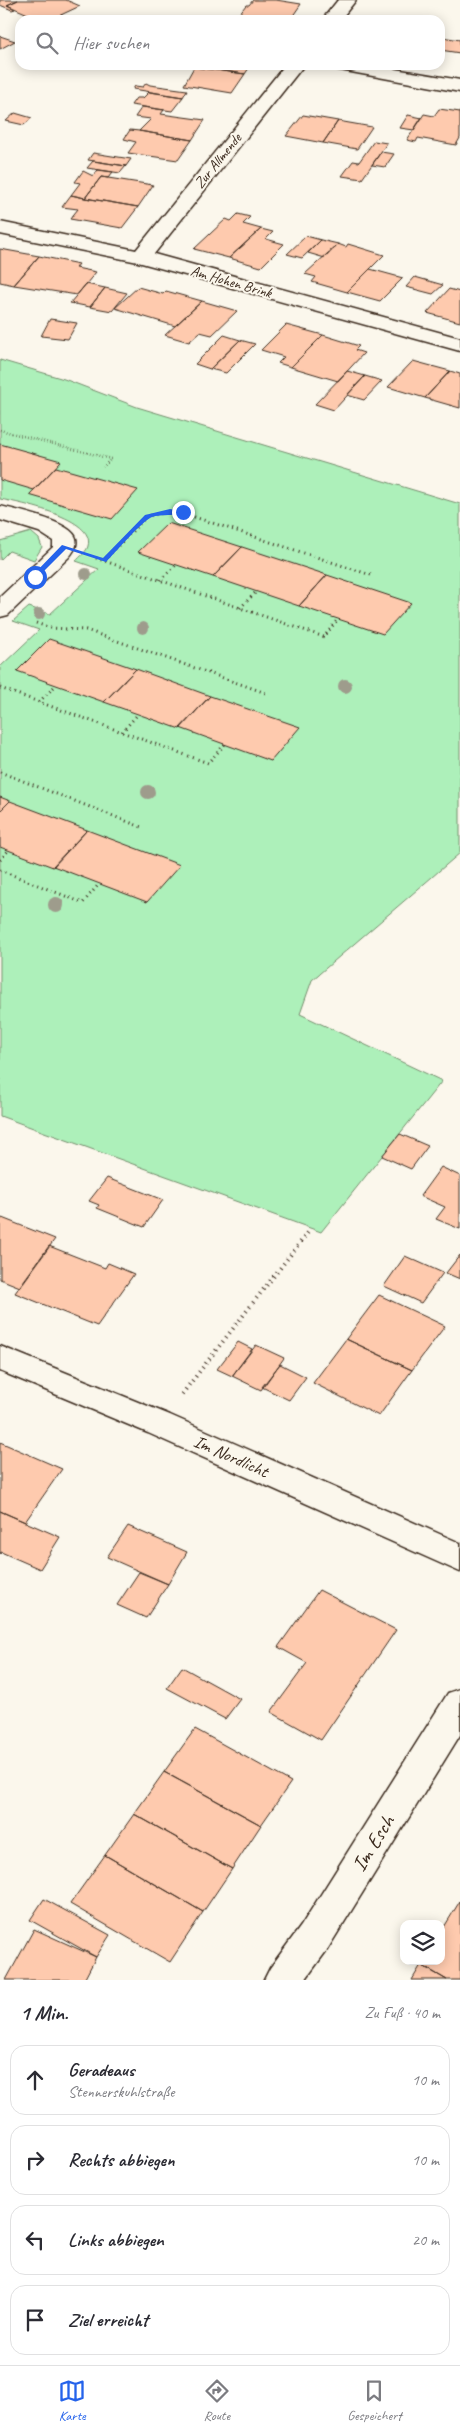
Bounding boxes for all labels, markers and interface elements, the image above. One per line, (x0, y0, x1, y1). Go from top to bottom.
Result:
search box (15, 15, 445, 70)
icon: search (33, 29, 61, 57)
text: Hier suchen (73, 31, 149, 55)
street label: Zur Allmende (190, 129, 247, 192)
street label: Am Hohen Brink (188, 261, 275, 303)
route end (172, 501, 195, 524)
route start (24, 566, 47, 589)
street label: Im Nordlicht (190, 1430, 274, 1483)
street label: Im Esch (346, 1809, 401, 1876)
map controls (400, 1920, 445, 1965)
button: layers (400, 1920, 445, 1965)
text: 1 Min. (20, 2000, 68, 2026)
text: Zu Fuß · 40 m (365, 2003, 440, 2023)
text: Geradeaus (68, 2058, 135, 2082)
icon: ahead (21, 2066, 49, 2094)
text: 10 m (412, 2070, 439, 2090)
text: Stennerskuhlstraße (68, 2082, 174, 2102)
icon: right (21, 2146, 49, 2174)
text: Rechts abbiegen (68, 2148, 174, 2172)
text: 10 m (412, 2150, 439, 2170)
icon: left (21, 2226, 49, 2254)
text: Links abbiegen (68, 2228, 164, 2252)
text: 20 m (412, 2230, 439, 2250)
icon: arrive (21, 2306, 49, 2334)
text: Ziel erreicht (68, 2308, 148, 2332)
tab: Karte (58, 2377, 86, 2424)
tab: Route (203, 2377, 231, 2424)
tab: Gespeichert (347, 2377, 402, 2424)

